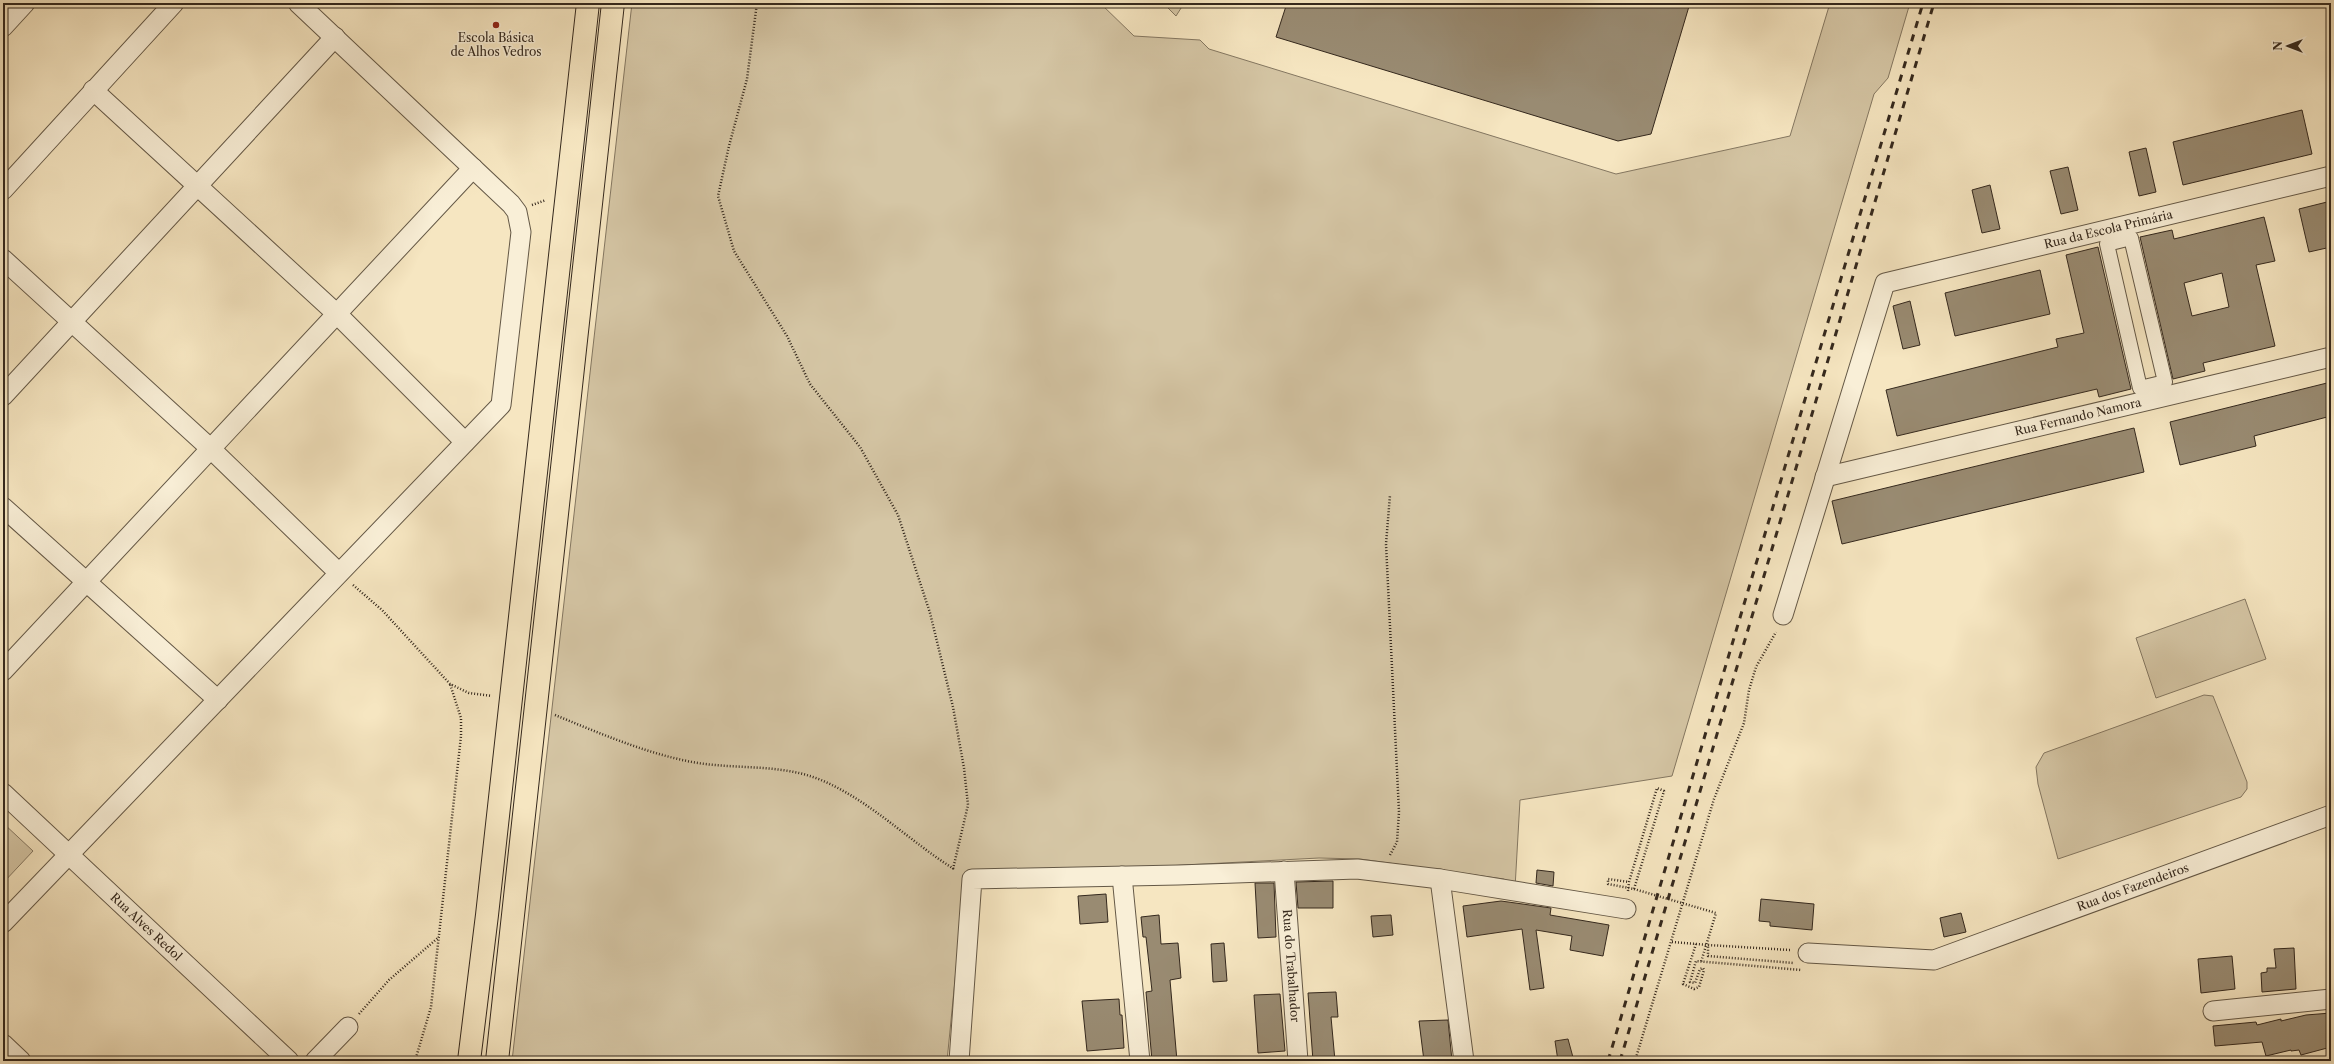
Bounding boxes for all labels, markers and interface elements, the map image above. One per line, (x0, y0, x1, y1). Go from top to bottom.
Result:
marker: Escola Básica de Alhos Vedros (491, 20, 501, 30)
north arrow (2268, 26, 2308, 66)
place label: Escola Básica de Alhos Vedros (450, 30, 542, 59)
text: N (2271, 41, 2285, 51)
street label: Rua da Escola Primária (2042, 206, 2175, 252)
street label: Rua Fernando Namora (2013, 394, 2143, 439)
street label: Rua dos Fazendeiros (2075, 860, 2191, 914)
street label: Rua Alves Redol (107, 890, 186, 964)
street label: Rua do Trabalhador (1280, 909, 1303, 1023)

